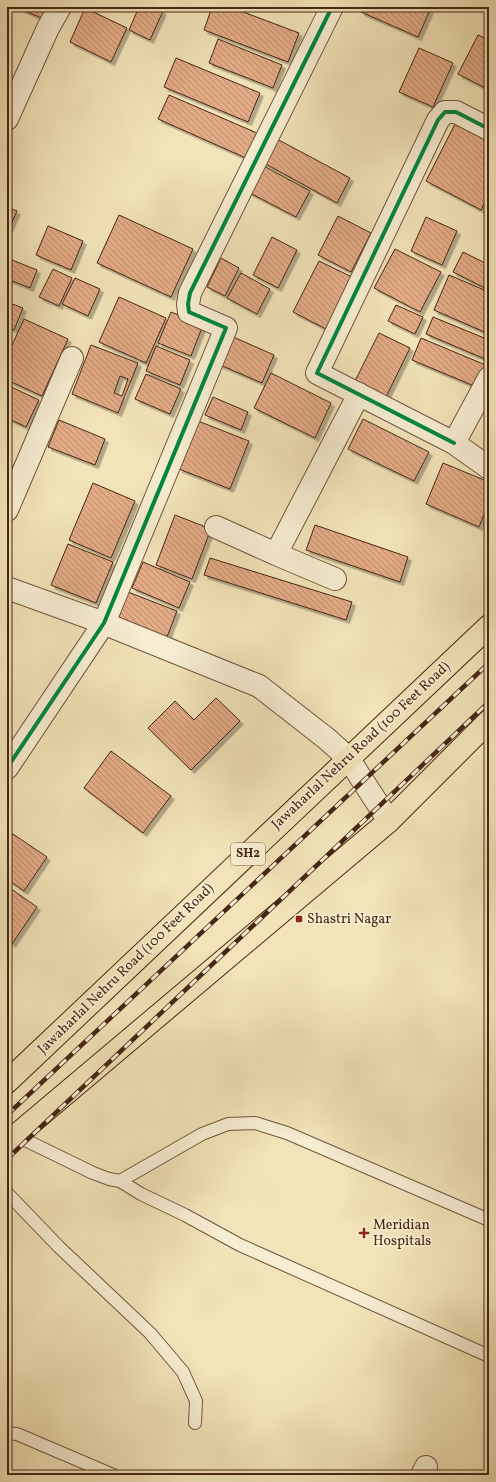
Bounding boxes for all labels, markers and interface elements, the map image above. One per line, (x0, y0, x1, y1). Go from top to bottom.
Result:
street label: Jawaharlal Nehru Road (100 Feet Road) (268, 658, 454, 834)
road number: SH2 (231, 843, 265, 865)
street label: Jawaharlal Nehru Road (100 Feet Road) (34, 880, 218, 1058)
place label: Shastri Nagar (307, 910, 391, 929)
marker: Shastri Nagar (294, 914, 304, 924)
place label: Meridian Hospitals (373, 1216, 431, 1251)
marker: Meridian Hospitals (358, 1227, 370, 1239)

